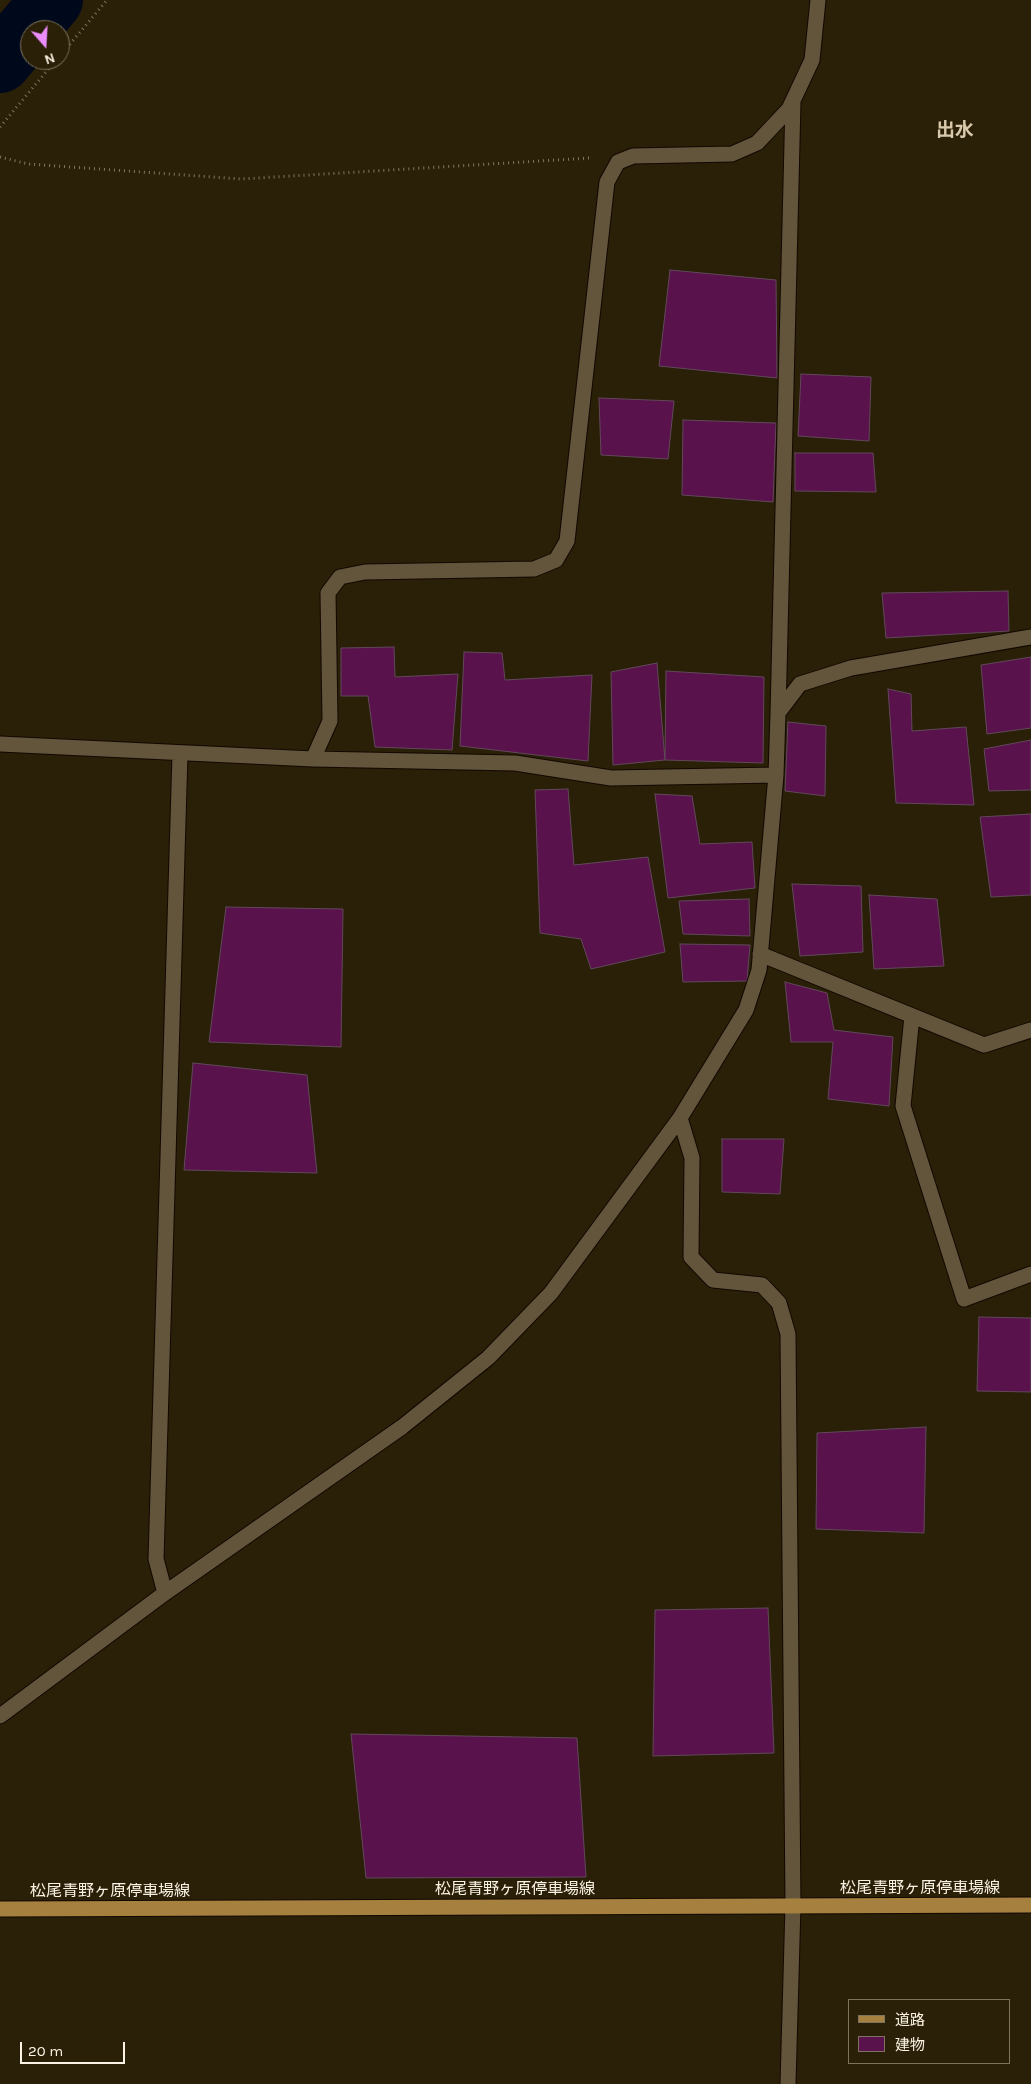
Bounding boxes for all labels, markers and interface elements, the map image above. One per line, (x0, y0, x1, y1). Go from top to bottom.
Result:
north arrow (20, 20, 70, 70)
text: N (42, 49, 57, 68)
district label: 出水 (936, 120, 974, 142)
street label: 松尾青野ヶ原停車場線 (840, 1878, 1000, 1898)
street label: 松尾青野ヶ原停車場線 (435, 1879, 595, 1899)
street label: 松尾青野ヶ原停車場線 (30, 1881, 190, 1901)
legend (848, 1999, 1011, 2064)
text: 道路 (895, 2011, 925, 2029)
scale bar (22, 2032, 128, 2064)
text: 建物 (895, 2036, 925, 2054)
text: 20 m (28, 2042, 63, 2060)

